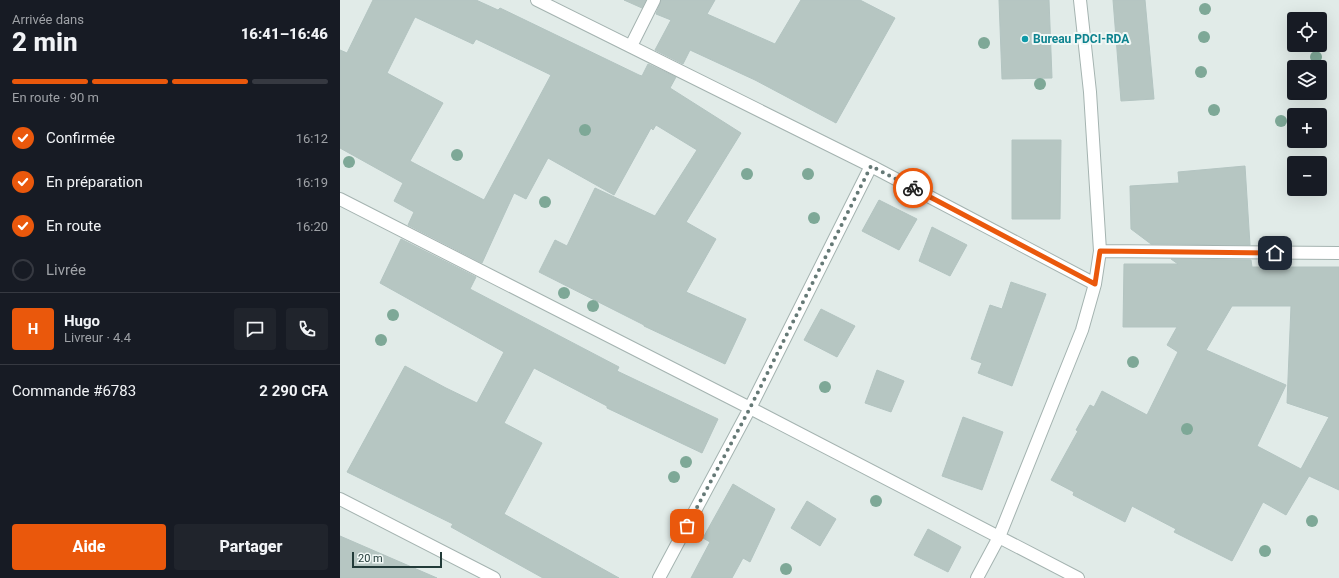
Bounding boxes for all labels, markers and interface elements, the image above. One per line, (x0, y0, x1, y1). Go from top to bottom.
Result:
text: Arrivée dans (12, 12, 84, 27)
map controls (1287, 12, 1327, 196)
button: locate (1287, 12, 1327, 52)
text: 16:41–16:46 (241, 25, 328, 43)
text: 2 min (12, 27, 78, 57)
place label: Bureau PDCI-RDA (1033, 32, 1130, 46)
marker: Bureau PDCI-RDA (1020, 34, 1030, 44)
button: layers (1287, 60, 1327, 100)
text: En route · 90 m (12, 90, 99, 105)
button: + (1287, 108, 1327, 148)
icon: check (12, 127, 34, 149)
text: Confirmée (46, 129, 115, 147)
text: 16:12 (296, 131, 328, 146)
button: − (1287, 156, 1327, 196)
courier (893, 168, 933, 208)
icon: check (12, 171, 34, 193)
text: En préparation (46, 173, 143, 191)
text: 16:19 (296, 175, 328, 190)
icon: bike (902, 177, 924, 199)
icon: check (12, 215, 34, 237)
text: En route (46, 217, 101, 235)
text: 16:20 (296, 219, 328, 234)
pin (1258, 236, 1292, 270)
icon: home (1264, 242, 1286, 264)
text: Livrée (46, 261, 86, 279)
button: chat (234, 308, 276, 350)
button: phone (286, 308, 328, 350)
text: Hugo (64, 312, 100, 330)
text: H (28, 320, 38, 338)
text: Livreur · 4.4 (64, 330, 131, 345)
text: Commande #6783 (12, 382, 136, 400)
text: 2 290 CFA (259, 382, 328, 400)
pin (670, 509, 704, 543)
icon: bag (676, 515, 698, 537)
button: Aide (12, 524, 166, 570)
button: Partager (174, 524, 328, 570)
scale bar (352, 550, 442, 569)
text: 20 m (358, 552, 383, 565)

